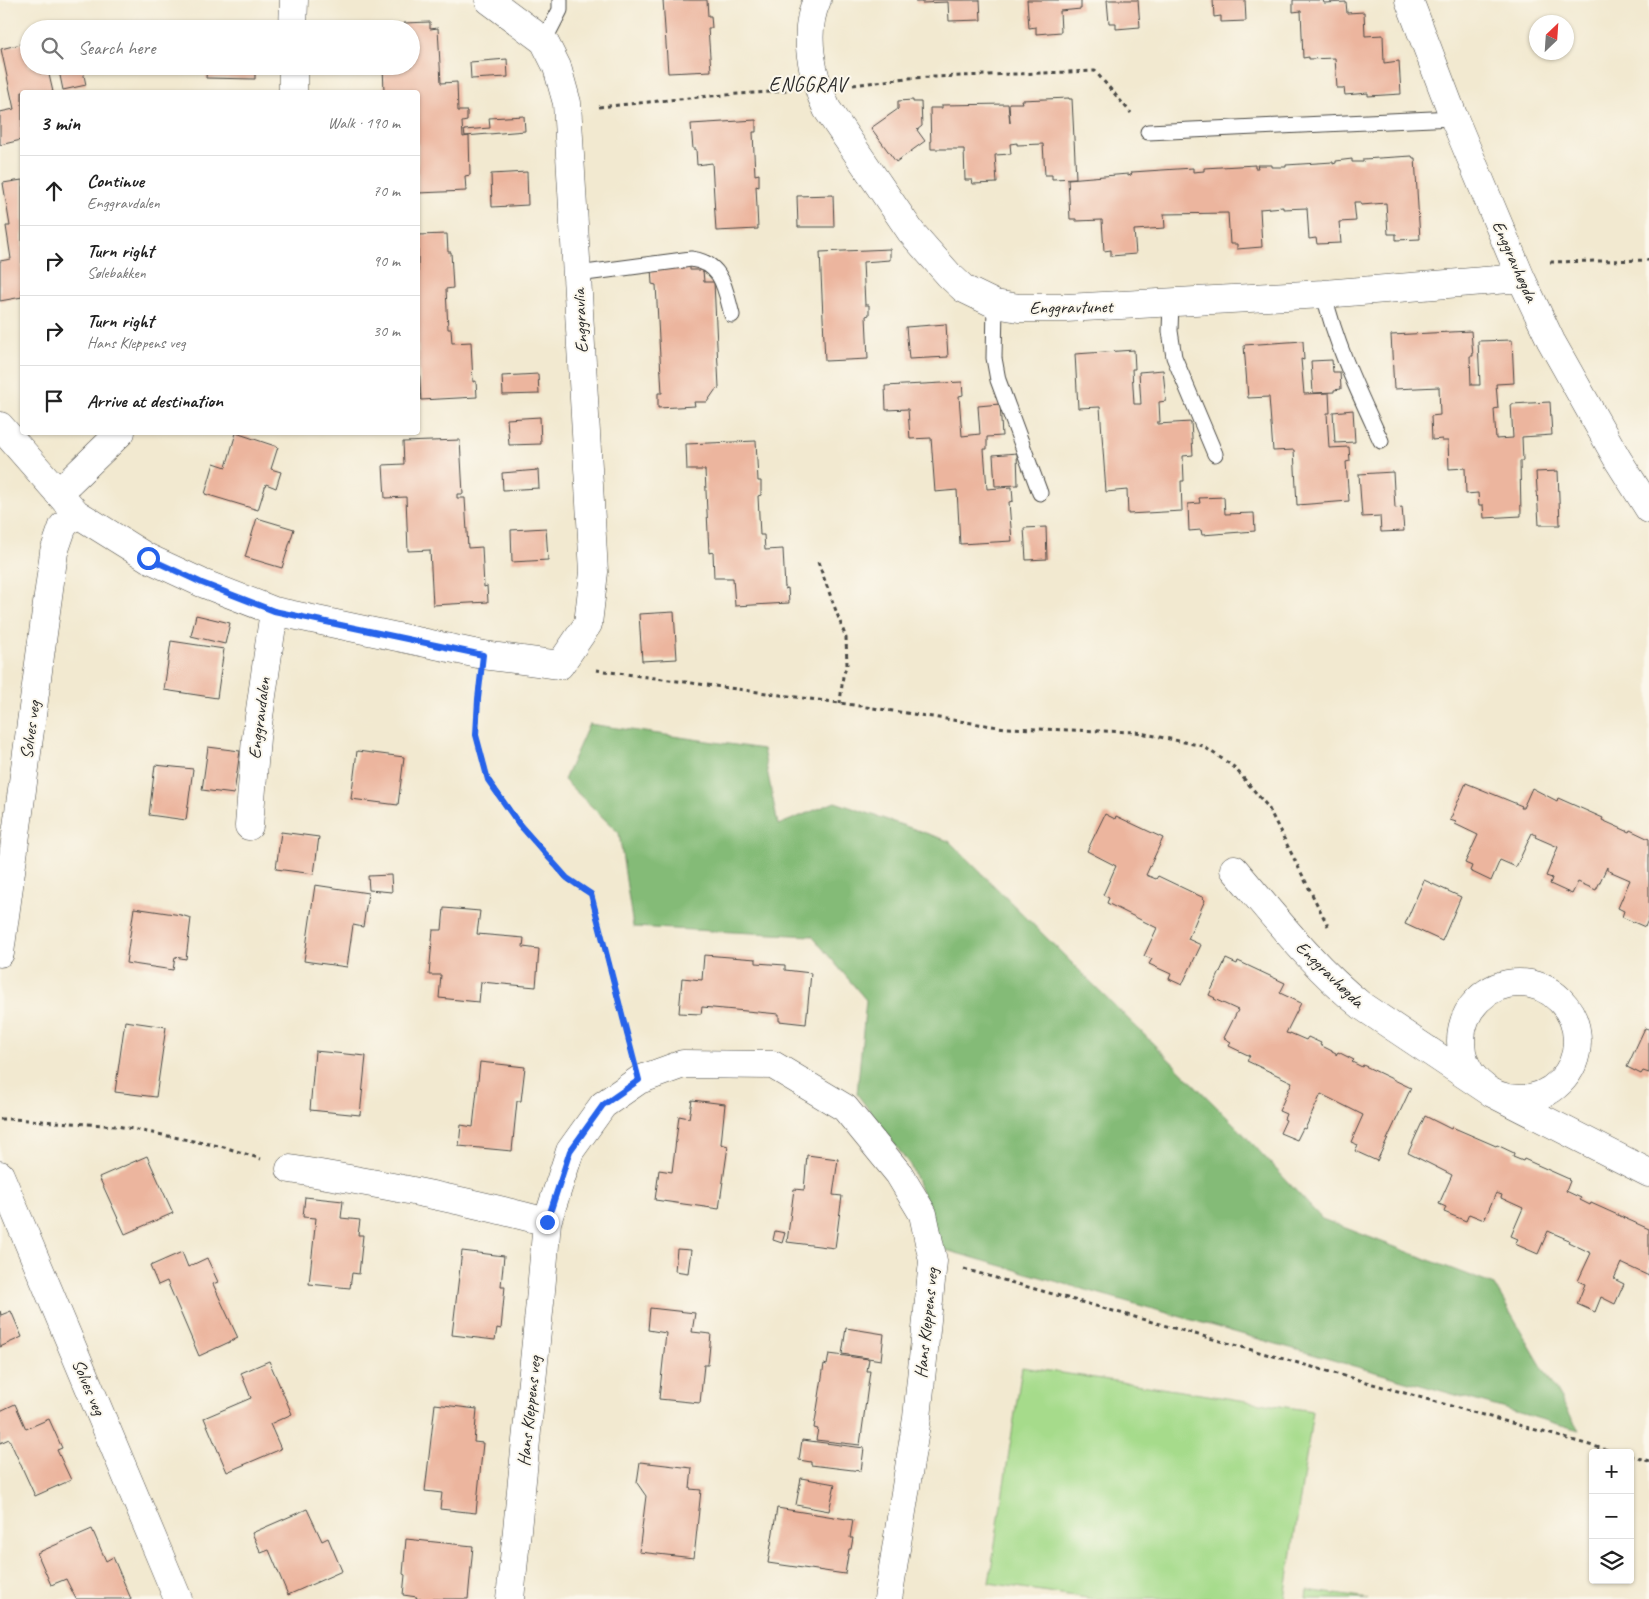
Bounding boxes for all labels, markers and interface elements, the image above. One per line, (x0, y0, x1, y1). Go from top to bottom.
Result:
north arrow (1529, 15, 1574, 60)
search box (20, 20, 420, 75)
icon: search (38, 34, 66, 62)
text: Search here (78, 36, 155, 60)
district label: ENGGRAV (769, 72, 850, 97)
text: 3 min (40, 110, 80, 136)
text: Walk · 190 m (328, 113, 400, 133)
text: Continue (87, 169, 144, 193)
icon: ahead (40, 177, 68, 205)
text: 70 m (373, 181, 400, 201)
text: Enggravdalen (87, 193, 160, 213)
street label: Enggravhøgda (1487, 217, 1543, 306)
text: Turn right (87, 239, 154, 263)
icon: right (40, 247, 68, 275)
text: 90 m (373, 251, 400, 271)
text: Sølebakken (87, 263, 146, 283)
street label: Enggravlia (567, 287, 593, 354)
street label: Enggravtunet (1029, 295, 1115, 319)
text: Turn right (87, 309, 154, 333)
icon: right (40, 317, 68, 345)
text: 30 m (373, 321, 400, 341)
text: Hans Kleppens veg (87, 333, 185, 353)
icon: arrive (40, 387, 68, 415)
text: Arrive at destination (87, 389, 223, 413)
route start (137, 547, 160, 570)
street label: Enggravdalen (243, 675, 275, 760)
street label: Solves veg (15, 698, 45, 760)
street label: Enggravhøgda (1291, 936, 1370, 1013)
route end (536, 1211, 559, 1234)
street label: Hans Kleppens veg (909, 1265, 943, 1379)
street label: Hans Kleppens veg (512, 1353, 546, 1467)
street label: Solves veg (67, 1356, 111, 1420)
map controls (1589, 1449, 1634, 1584)
button: + (1589, 1449, 1634, 1494)
button: − (1589, 1494, 1634, 1539)
button: layers (1589, 1539, 1634, 1584)

